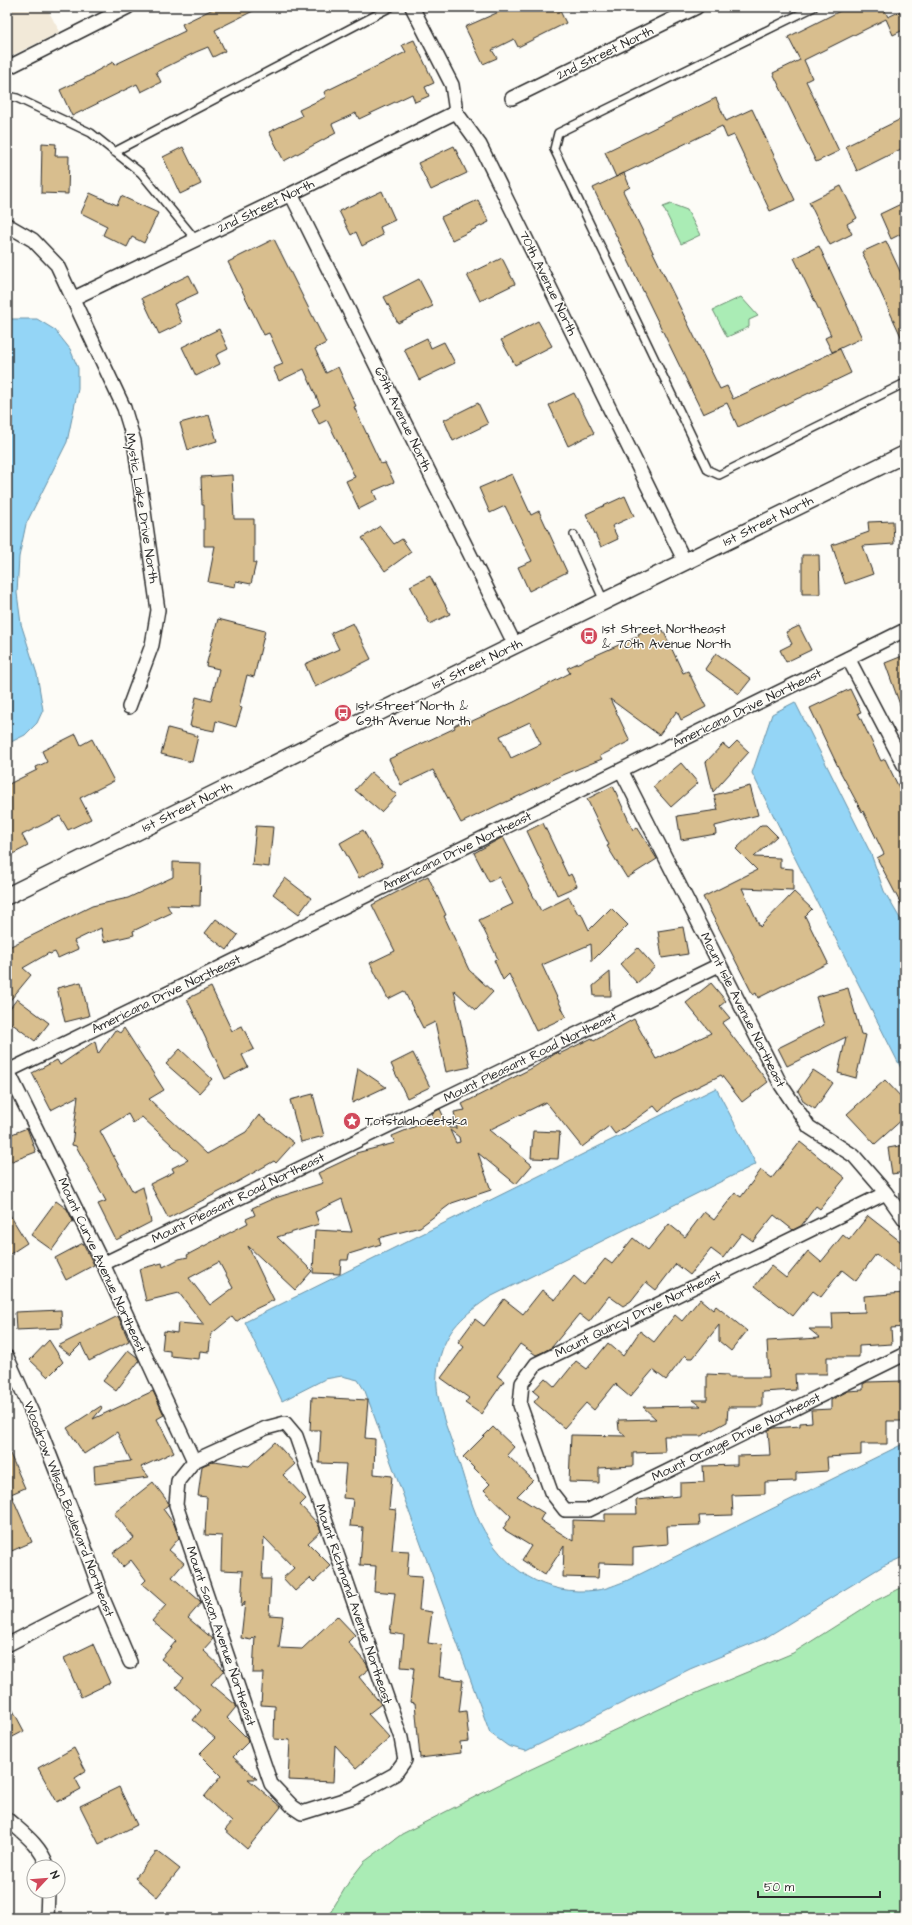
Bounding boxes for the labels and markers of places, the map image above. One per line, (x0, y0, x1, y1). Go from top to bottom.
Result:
place label: 1st Street Northeast & 70th Avenue North (602, 620, 731, 653)
bus stop icon: 1st Street Northeast & 70th Avenue North (579, 626, 599, 646)
place label: 1st Street North & 69th Avenue North (356, 697, 471, 730)
bus stop icon: 1st Street North & 69th Avenue North (333, 703, 353, 723)
place icon: Totstalahoeetska (342, 1111, 362, 1131)
place label: Totstalahoeetska (365, 1112, 467, 1130)

